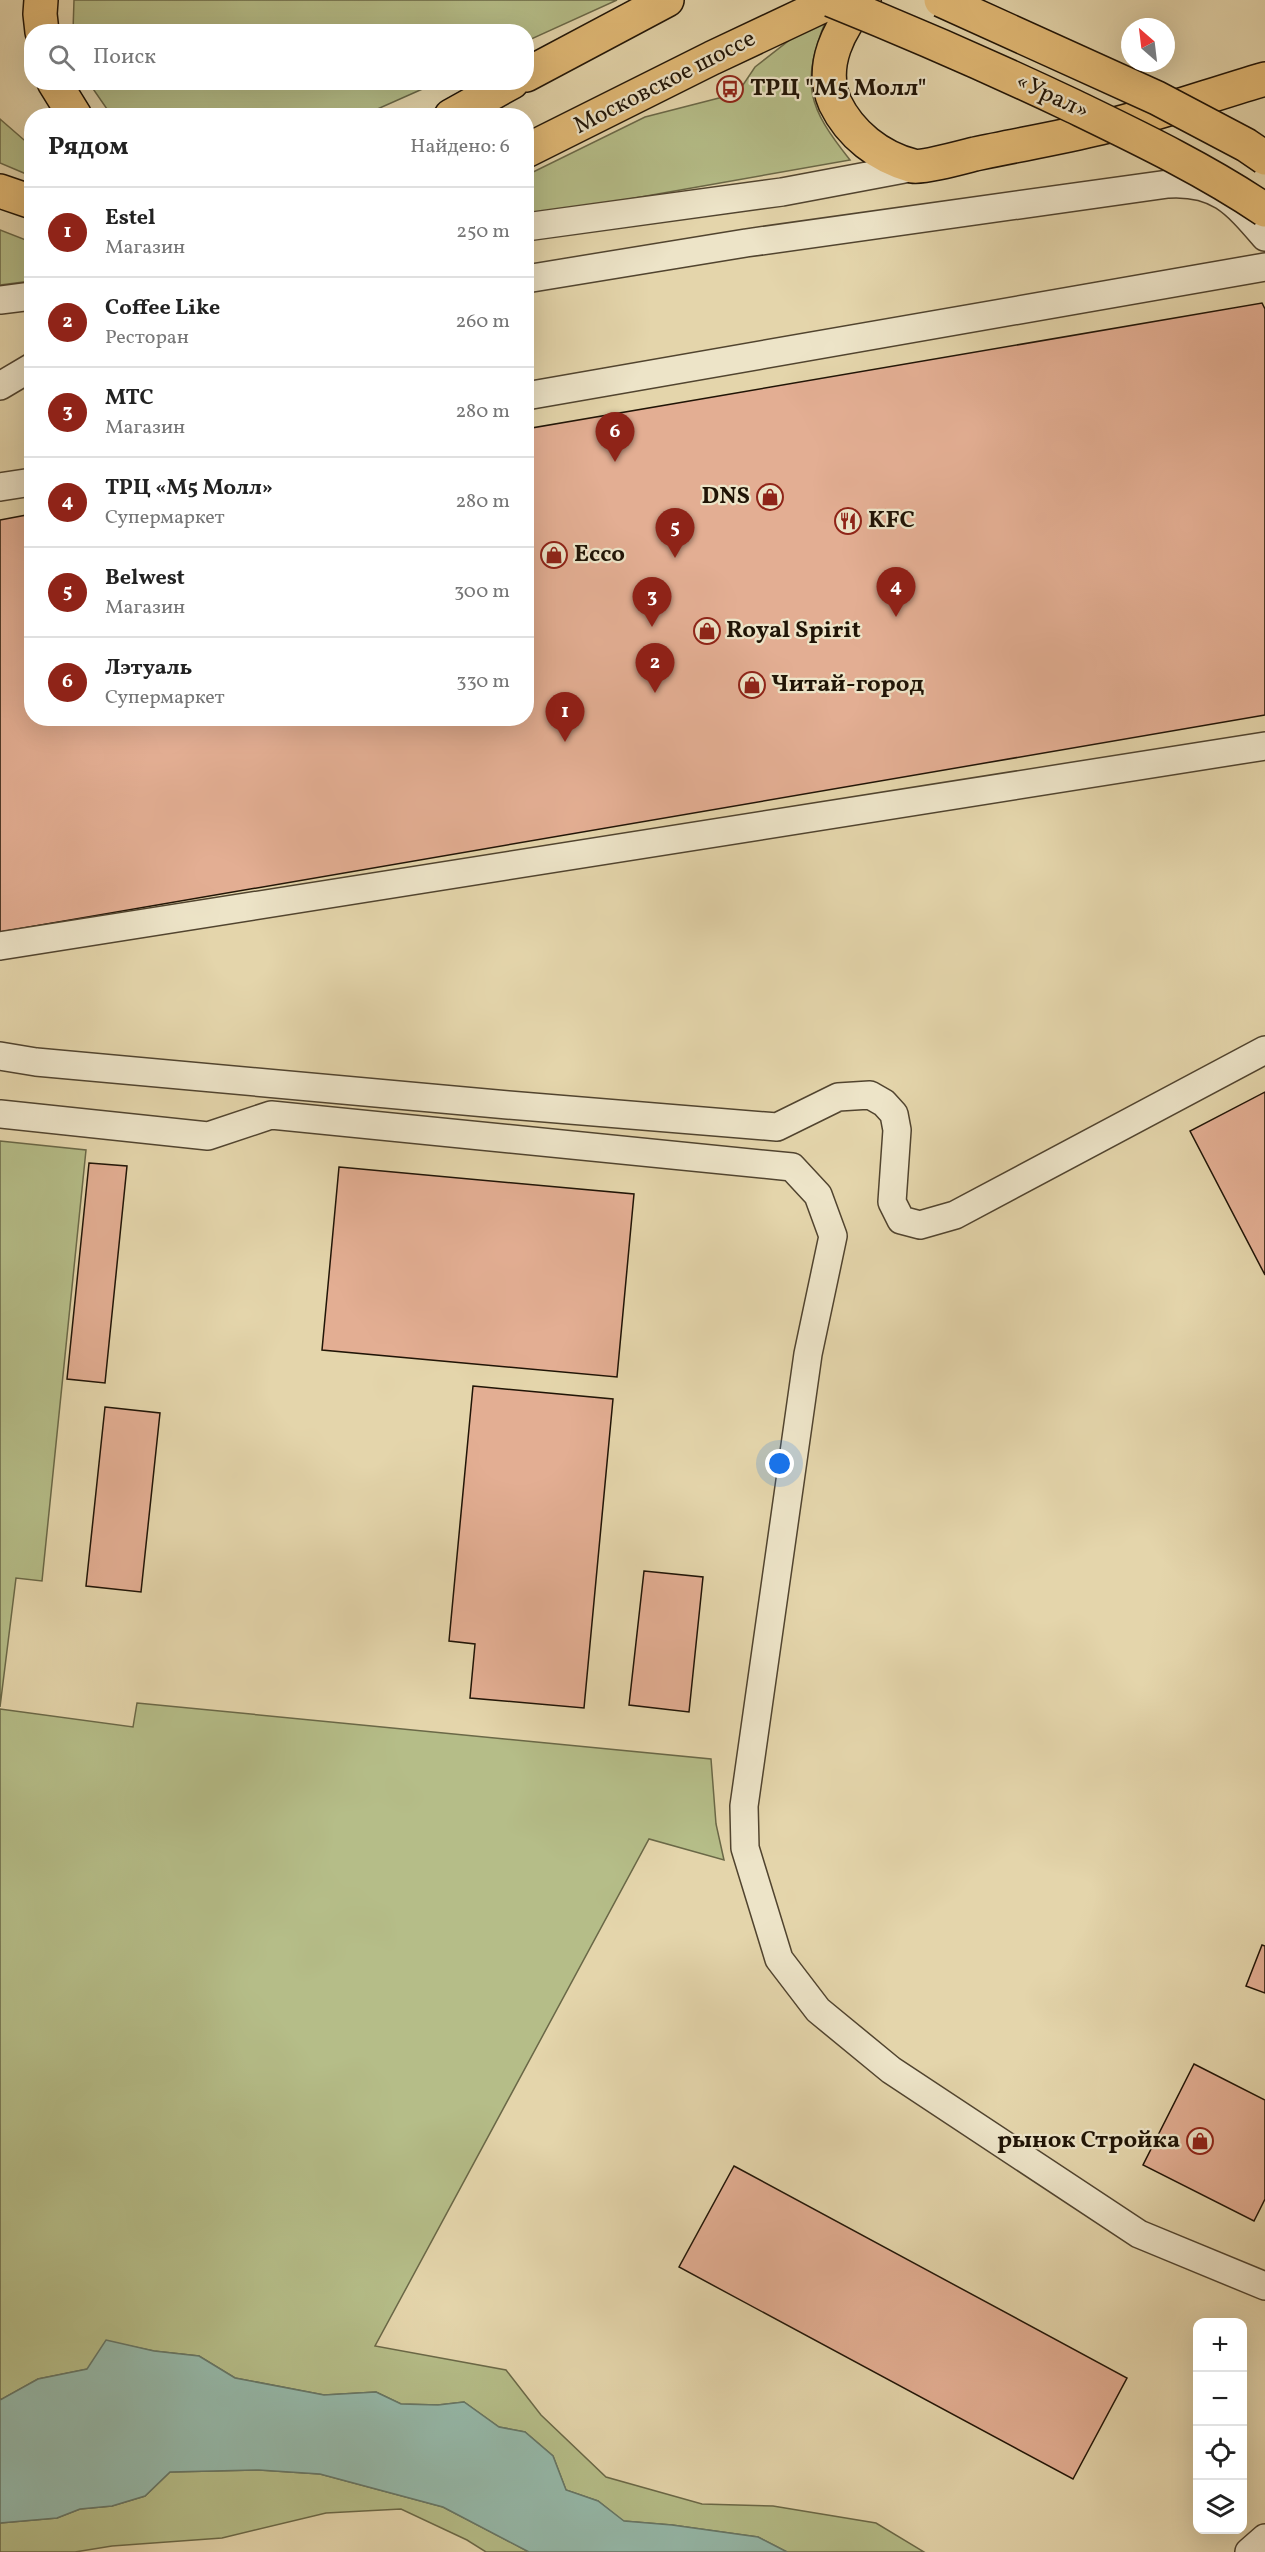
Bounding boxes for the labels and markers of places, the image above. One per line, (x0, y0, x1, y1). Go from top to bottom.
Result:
place label: ТРЦ "М5 Молл" (750, 72, 927, 106)
bus stop icon: ТРЦ "М5 Молл" (715, 74, 745, 104)
pin: 6 (596, 412, 634, 462)
place label: DNS (702, 480, 750, 514)
shop icon: DNS (755, 482, 785, 512)
place label: KFC (868, 504, 915, 538)
restaurant icon: KFC (833, 506, 863, 536)
pin: 5 (656, 508, 694, 558)
place label: Ecco (574, 538, 625, 572)
shop icon: Ecco (539, 540, 569, 570)
pin: 4 (876, 568, 916, 617)
pin: 3 (632, 578, 672, 627)
place label: Royal Spirit (726, 614, 861, 648)
shop icon: Royal Spirit (692, 616, 722, 646)
pin: 2 (636, 644, 674, 693)
place label: Читай-город (771, 668, 924, 702)
shop icon: Читай-город (737, 670, 767, 700)
pin: 1 (546, 692, 584, 742)
place label: рынок Стройка (997, 2124, 1180, 2158)
shop icon: рынок Стройка (1185, 2126, 1215, 2156)

